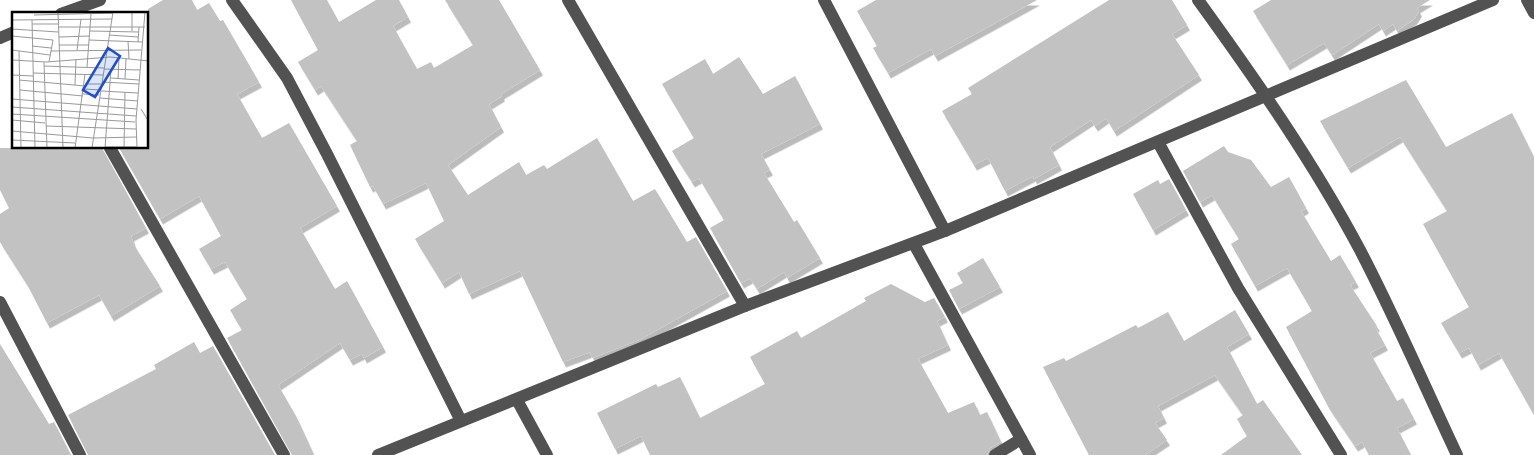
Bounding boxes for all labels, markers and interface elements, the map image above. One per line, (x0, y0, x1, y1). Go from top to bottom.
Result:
inset map (12, 12, 149, 149)

